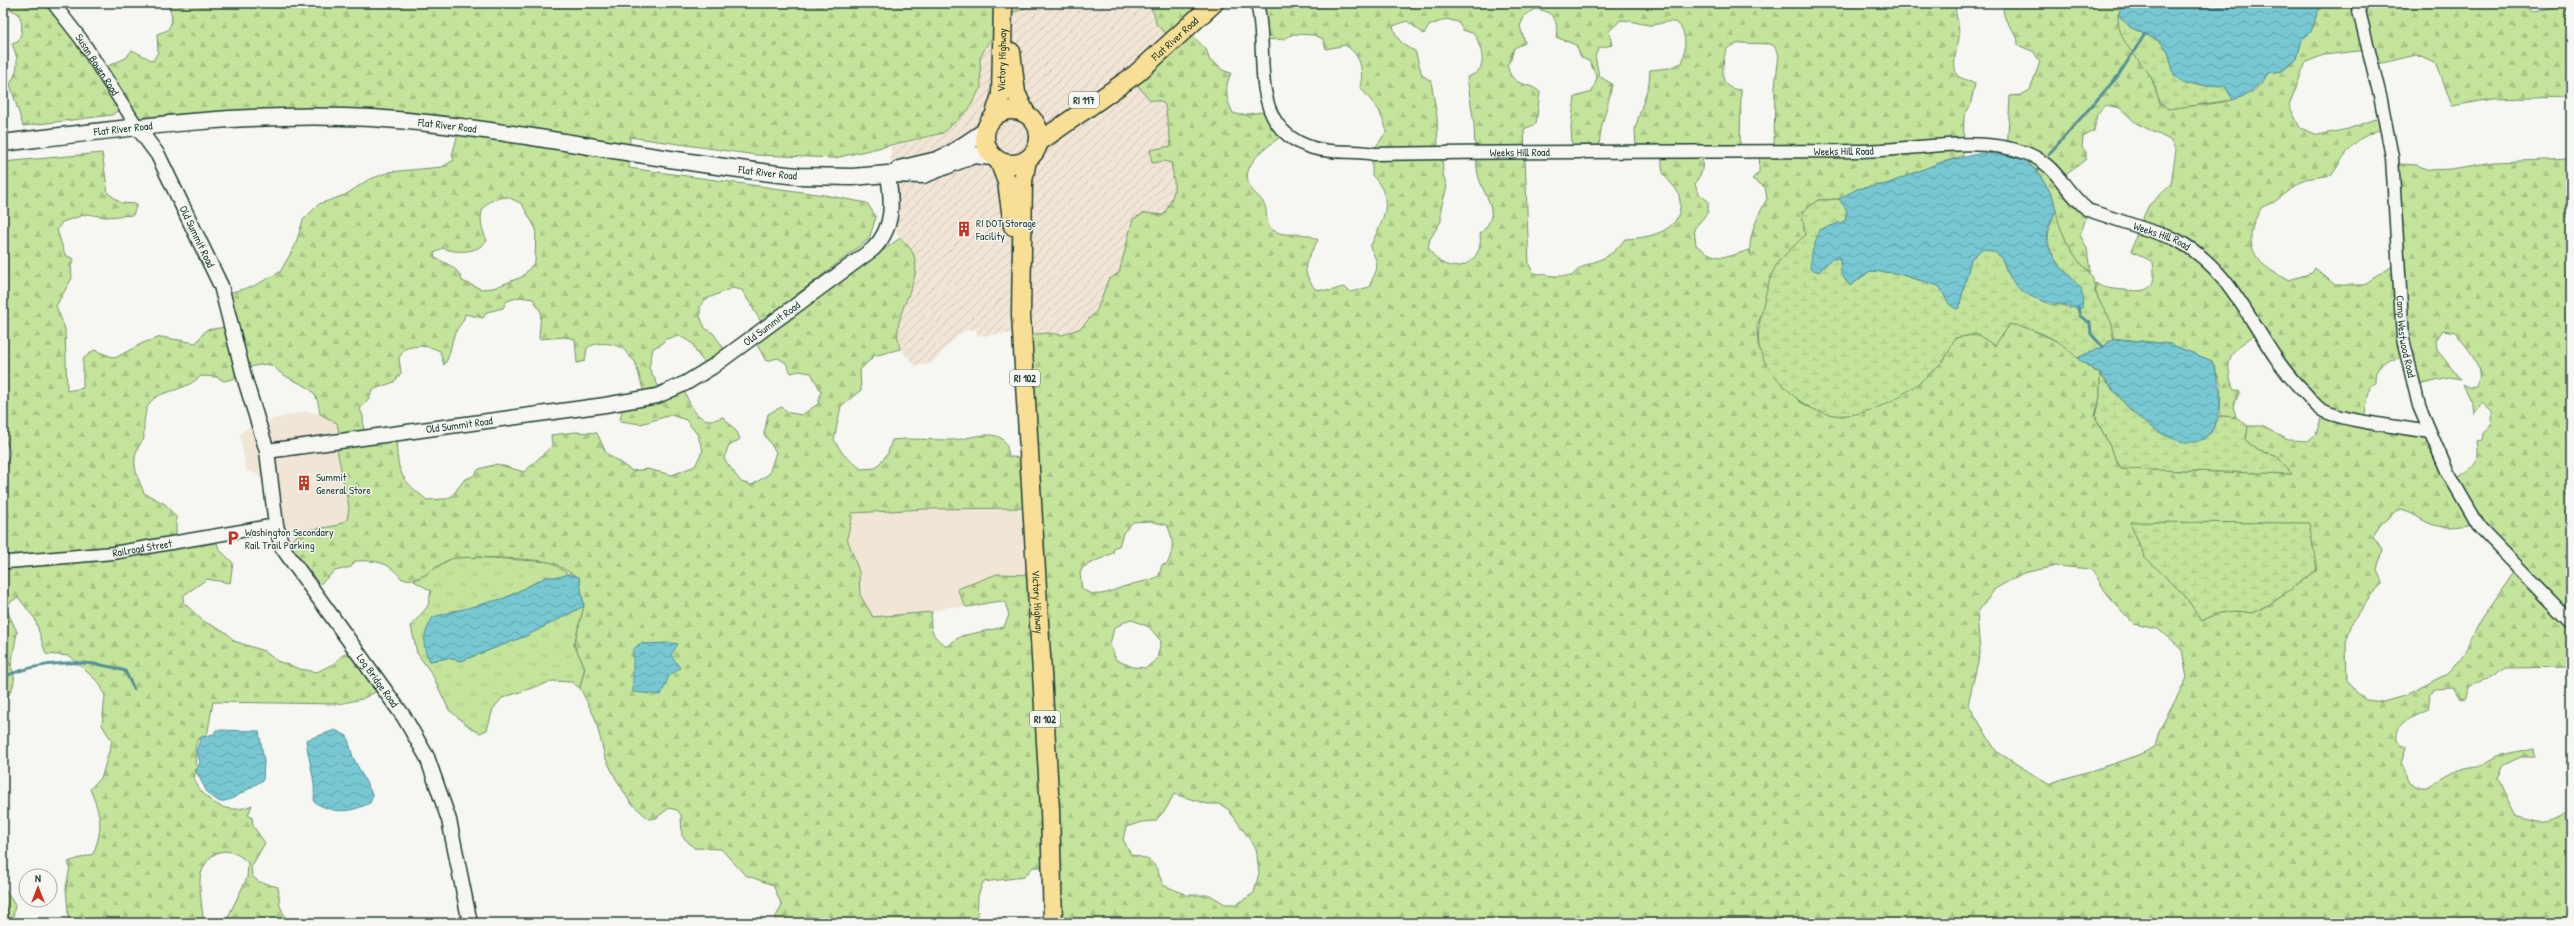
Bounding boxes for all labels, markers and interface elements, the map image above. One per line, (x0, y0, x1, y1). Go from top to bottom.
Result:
street label: Flat River Road (1148, 13, 1202, 64)
street label: Victory Highway (994, 28, 1009, 92)
street label: Susan Bowen Road (72, 31, 123, 99)
road number: RI 117 (1069, 92, 1099, 108)
street label: Flat River Road (416, 115, 478, 136)
street label: Flat River Road (92, 118, 154, 139)
street label: Weeks Hill Road (1814, 144, 1875, 158)
street label: Weeks Hill Road (1490, 145, 1550, 159)
street label: Flat River Road (737, 162, 798, 183)
street label: Old Summit Road (176, 203, 218, 270)
place label: RI DOT Storage Facility (975, 216, 1037, 243)
street label: Weeks Hill Road (2132, 219, 2194, 254)
building icon: RI DOT Storage Facility (955, 220, 973, 238)
street label: Camp Westwood Road (2393, 295, 2419, 379)
street label: Old Summit Road (740, 297, 803, 349)
road number: RI 102 (1010, 370, 1040, 386)
street label: Old Summit Road (425, 413, 494, 436)
place label: Summit General Store (316, 470, 372, 497)
building icon: Summit General Store (295, 474, 313, 492)
place label: Washington Secondary Rail Trail Parking (245, 525, 334, 552)
parking icon: Washington Secondary Rail Trail Parking (224, 529, 242, 547)
street label: Railroad Street (111, 536, 173, 560)
street label: Victory Highway (1029, 570, 1047, 635)
street label: Log Bridge Road (354, 651, 402, 711)
road number: RI 102 (1030, 711, 1060, 727)
north arrow (18, 868, 58, 908)
text: N (35, 871, 41, 885)

